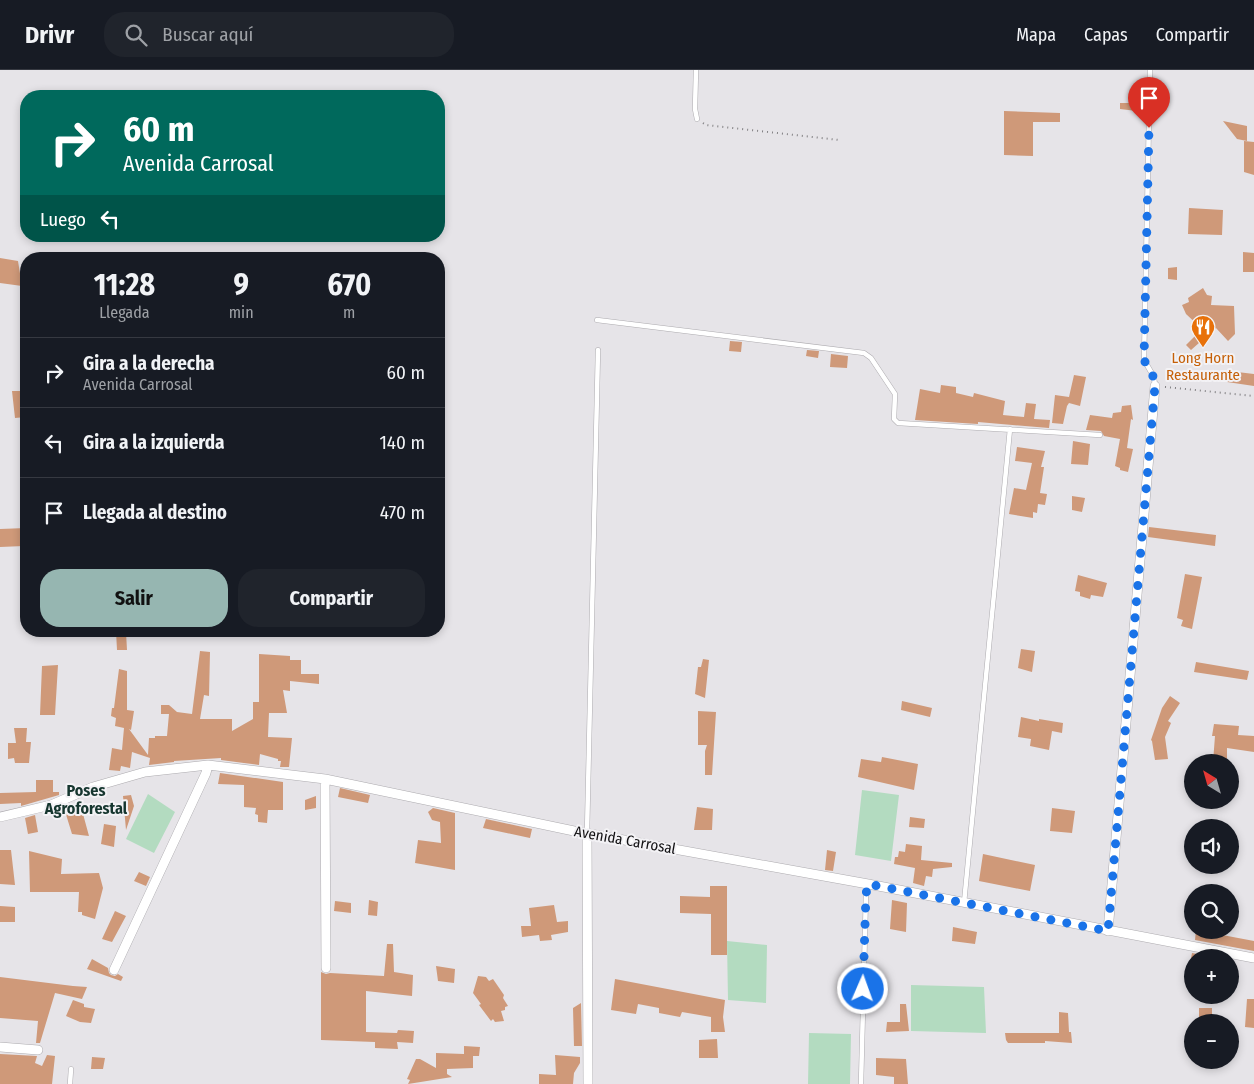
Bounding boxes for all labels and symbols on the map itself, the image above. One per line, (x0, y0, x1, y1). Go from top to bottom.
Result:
pin (1128, 77, 1170, 128)
restaurant icon: Long Horn Restaurante (1190, 314, 1216, 348)
place label: Long Horn Restaurante (1166, 349, 1240, 384)
north arrow (1184, 754, 1239, 809)
district label: Poses Agroforestal (44, 781, 128, 818)
street label: Avenida Carrosal (573, 822, 677, 858)
position arrow (836, 962, 888, 1014)

